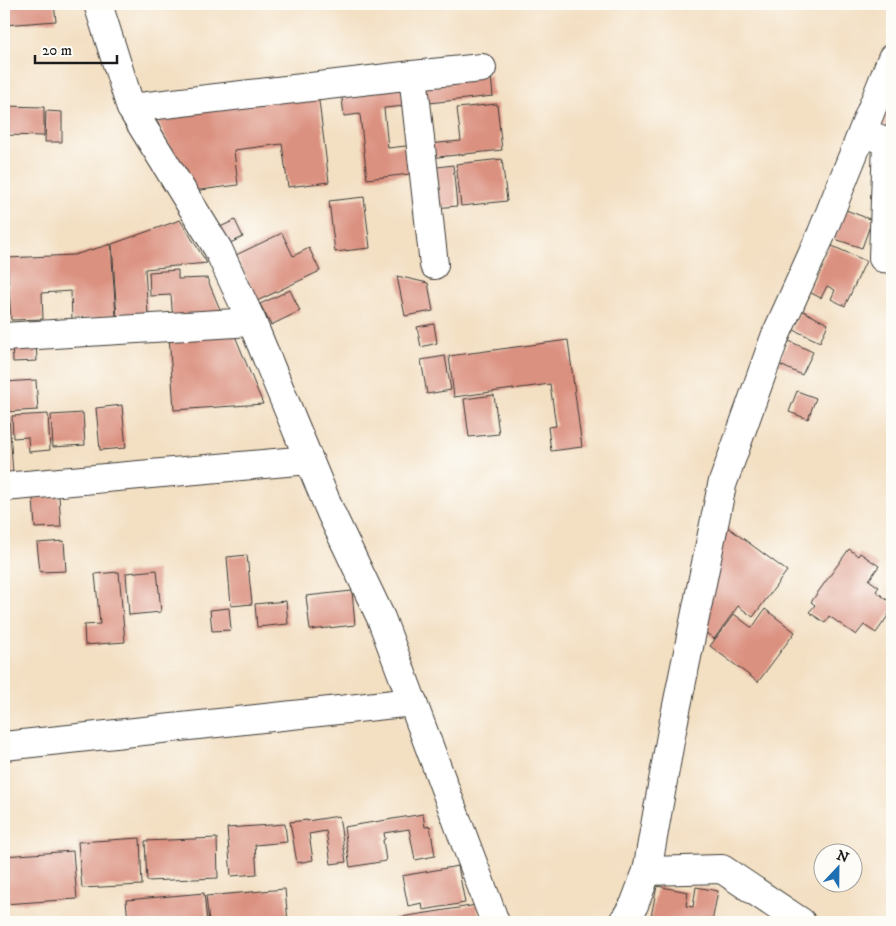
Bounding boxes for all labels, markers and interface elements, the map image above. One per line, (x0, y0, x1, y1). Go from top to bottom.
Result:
scale bar (35, 32, 118, 64)
text: 20 m (42, 41, 72, 60)
north arrow (814, 844, 864, 894)
text: N (834, 846, 852, 868)

